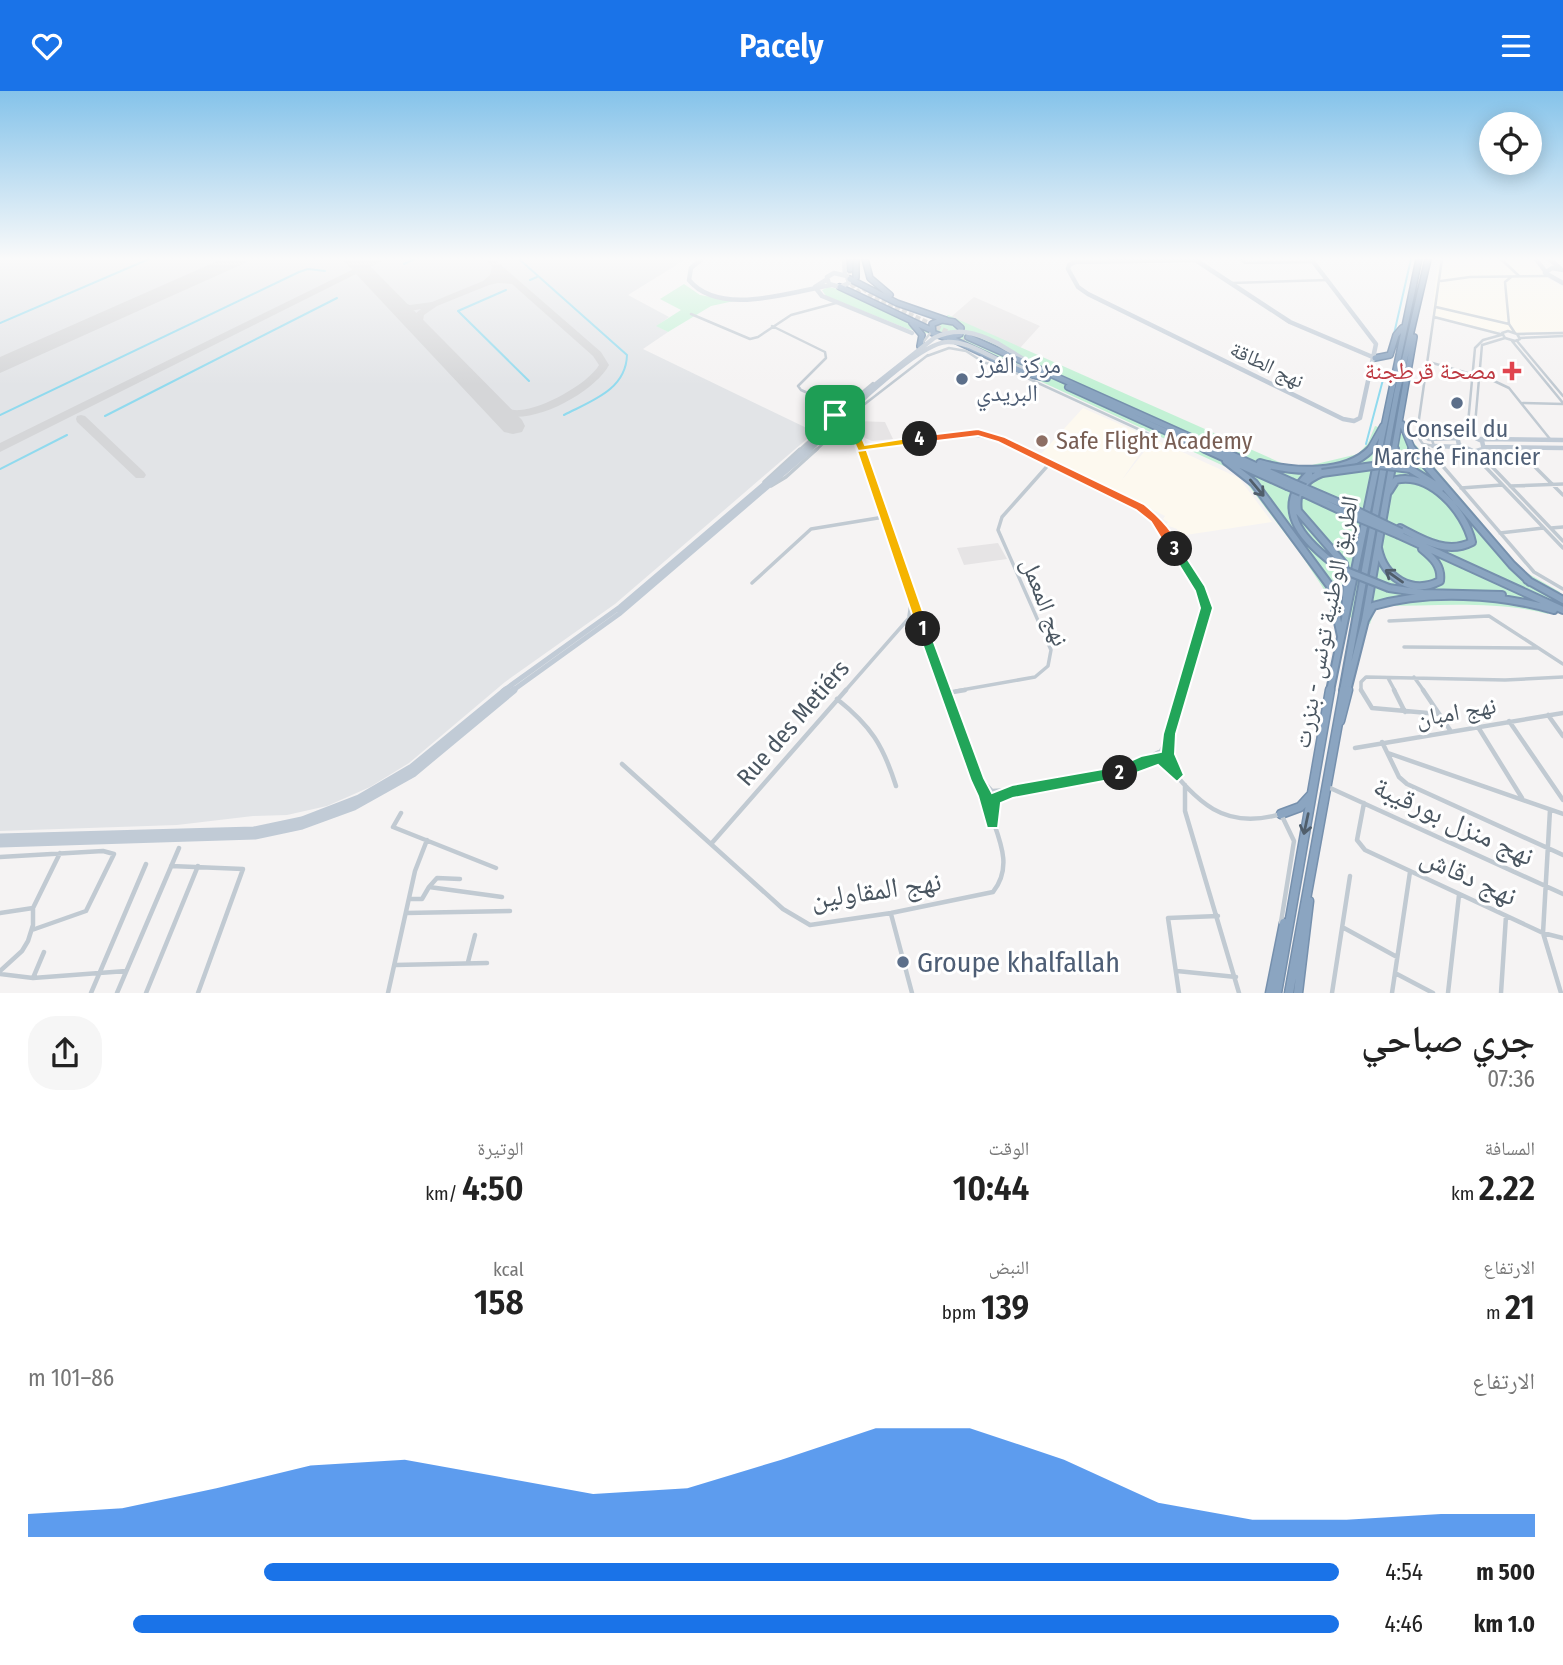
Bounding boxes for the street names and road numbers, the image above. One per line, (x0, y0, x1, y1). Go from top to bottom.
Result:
street label: نهج الطاقة (1226, 336, 1308, 394)
street label: الطريق الوطنية تونس - بنزرت (1288, 493, 1364, 751)
street label: نهج المعمل (1014, 554, 1075, 650)
street label: Rue des Metiérs (731, 655, 855, 791)
street label: نهج امبان (1414, 691, 1499, 734)
street label: نهج منزل بورقيبة (1368, 769, 1540, 873)
street label: نهج دقاش (1415, 839, 1522, 913)
street label: نهج المقاولين (809, 865, 943, 916)

